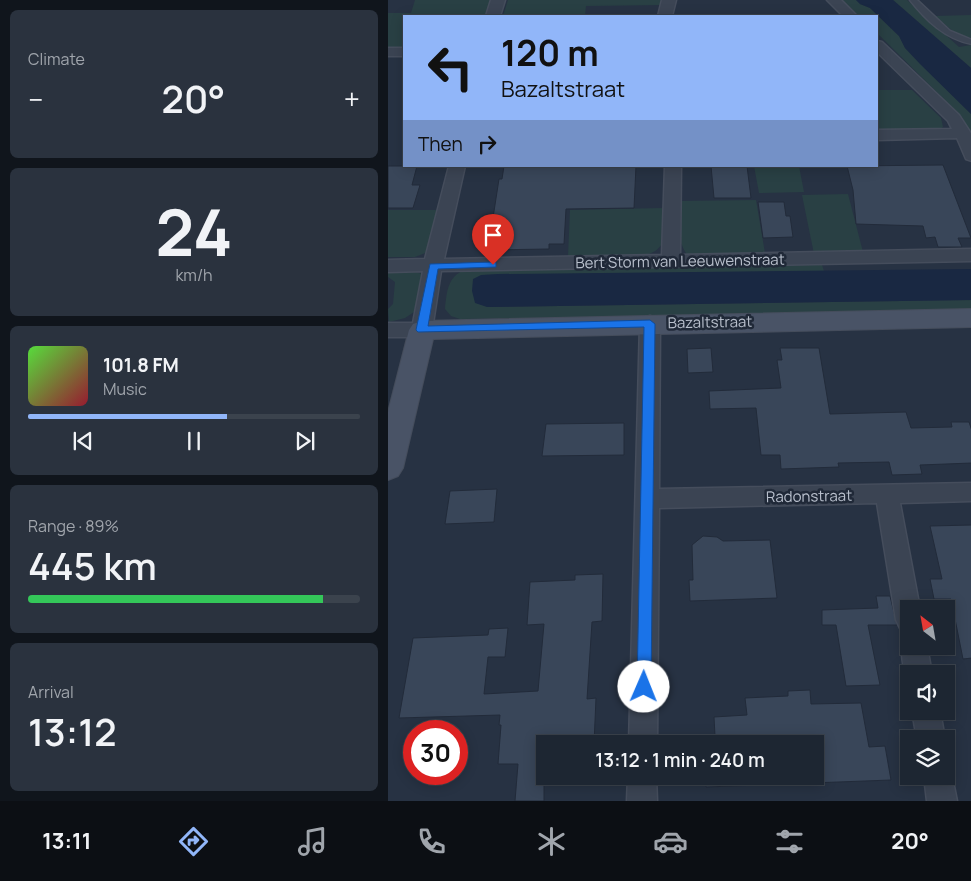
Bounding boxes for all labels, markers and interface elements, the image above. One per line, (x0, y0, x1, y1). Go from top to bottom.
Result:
text: 120 m (501, 29, 599, 77)
icon: left (418, 35, 483, 100)
text: Climate (28, 48, 85, 70)
text: 20° (162, 72, 225, 124)
text: Bazaltstraat (501, 74, 625, 104)
text: − (28, 80, 43, 118)
text: + (344, 80, 360, 118)
icon: right (473, 130, 501, 158)
text: Then (418, 131, 463, 157)
text: 24 (156, 187, 232, 276)
pin (472, 214, 514, 265)
icon: arrive (479, 221, 507, 249)
street label: Bert Storm van Leeuwenstraat (575, 249, 785, 273)
text: km/h (175, 264, 213, 286)
street label: Bazaltstraat (668, 311, 752, 333)
text: 101.8 FM (103, 352, 179, 378)
text: Music (103, 378, 147, 400)
icon: previous (69, 427, 97, 455)
icon: pause (180, 427, 208, 455)
icon: next (291, 427, 319, 455)
street label: Radonstraat (766, 485, 852, 507)
text: Range · 89% (28, 515, 119, 537)
text: 445 km (28, 539, 157, 591)
north arrow (900, 600, 956, 655)
map controls (900, 600, 955, 785)
position arrow (617, 660, 669, 712)
button: sound (900, 665, 955, 720)
text: Arrival (28, 681, 74, 703)
text: 13:12 (28, 705, 117, 757)
speed limit sign: 30 (403, 720, 468, 785)
button: layers (900, 730, 955, 785)
text: 13:12 · 1 min · 240 m (595, 747, 765, 773)
icon: directions (176, 824, 211, 859)
icon: music (295, 824, 330, 859)
icon: phone (414, 824, 449, 859)
icon: climate (534, 824, 569, 859)
icon: car (653, 824, 688, 859)
icon: filters (772, 824, 807, 859)
text: 13:11 (42, 826, 91, 856)
text: 20° (891, 826, 929, 856)

